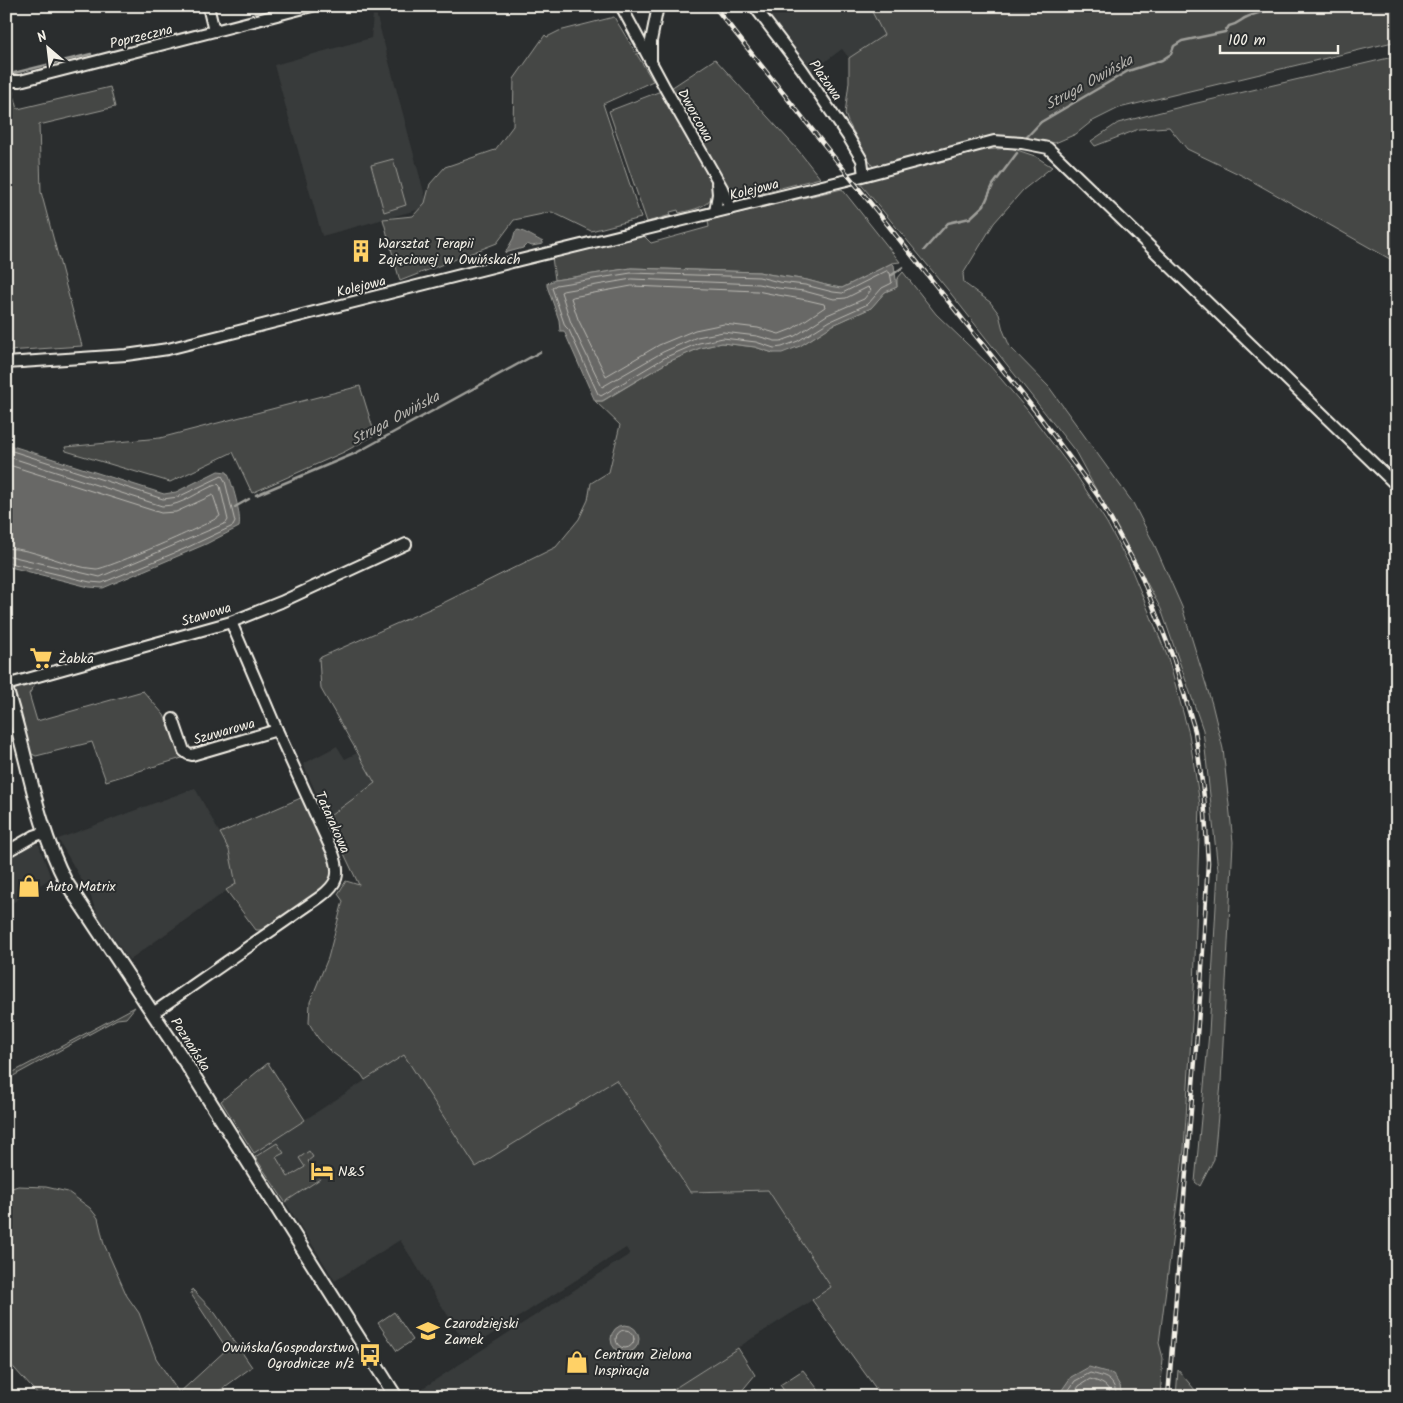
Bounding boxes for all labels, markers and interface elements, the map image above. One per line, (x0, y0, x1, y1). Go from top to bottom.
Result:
street label: Poprzeczna (107, 19, 175, 55)
north arrow (22, 22, 72, 72)
scale bar (1220, 22, 1338, 54)
text: N (33, 26, 52, 49)
text: 100 m (1228, 29, 1266, 53)
water label: Struga Owińska (1041, 48, 1139, 117)
street label: Plażowa (803, 55, 847, 106)
street label: Dworcowa (671, 85, 719, 146)
street label: Kolejowa (727, 173, 781, 207)
place label: Warsztat Terapii Zajęciowej w Owińskach (378, 233, 520, 271)
building icon: Warsztat Terapii Zajęciowej w Owińskach (348, 238, 374, 264)
street label: Kolejowa (334, 270, 388, 304)
water label: Struga Owińska (347, 385, 445, 452)
street label: Stawowa (179, 597, 234, 633)
supermarket icon: Żabka (28, 645, 54, 671)
place label: Żabka (58, 648, 94, 670)
street label: Szuwarowa (191, 713, 258, 751)
street label: Tatarakowa (309, 788, 356, 857)
shop icon: Auto Matrix (16, 873, 42, 899)
place label: Auto Matrix (46, 876, 117, 898)
street label: Poznańska (164, 1013, 216, 1076)
hotel icon: N&S (309, 1158, 335, 1184)
place label: N&S (338, 1161, 365, 1183)
place label: Czarodziejski Zamek (444, 1313, 519, 1351)
school or university icon: Czarodziejski Zamek (415, 1318, 441, 1344)
place label: Owińska/Gospodarstwo Ogrodnicze n/ż (222, 1337, 354, 1375)
bus stop icon: Owińska/Gospodarstwo Ogrodnicze n/ż (357, 1342, 383, 1368)
place label: Centrum Zielona Inspiracja (594, 1344, 692, 1382)
shop icon: Centrum Zielona Inspiracja (564, 1349, 590, 1375)

